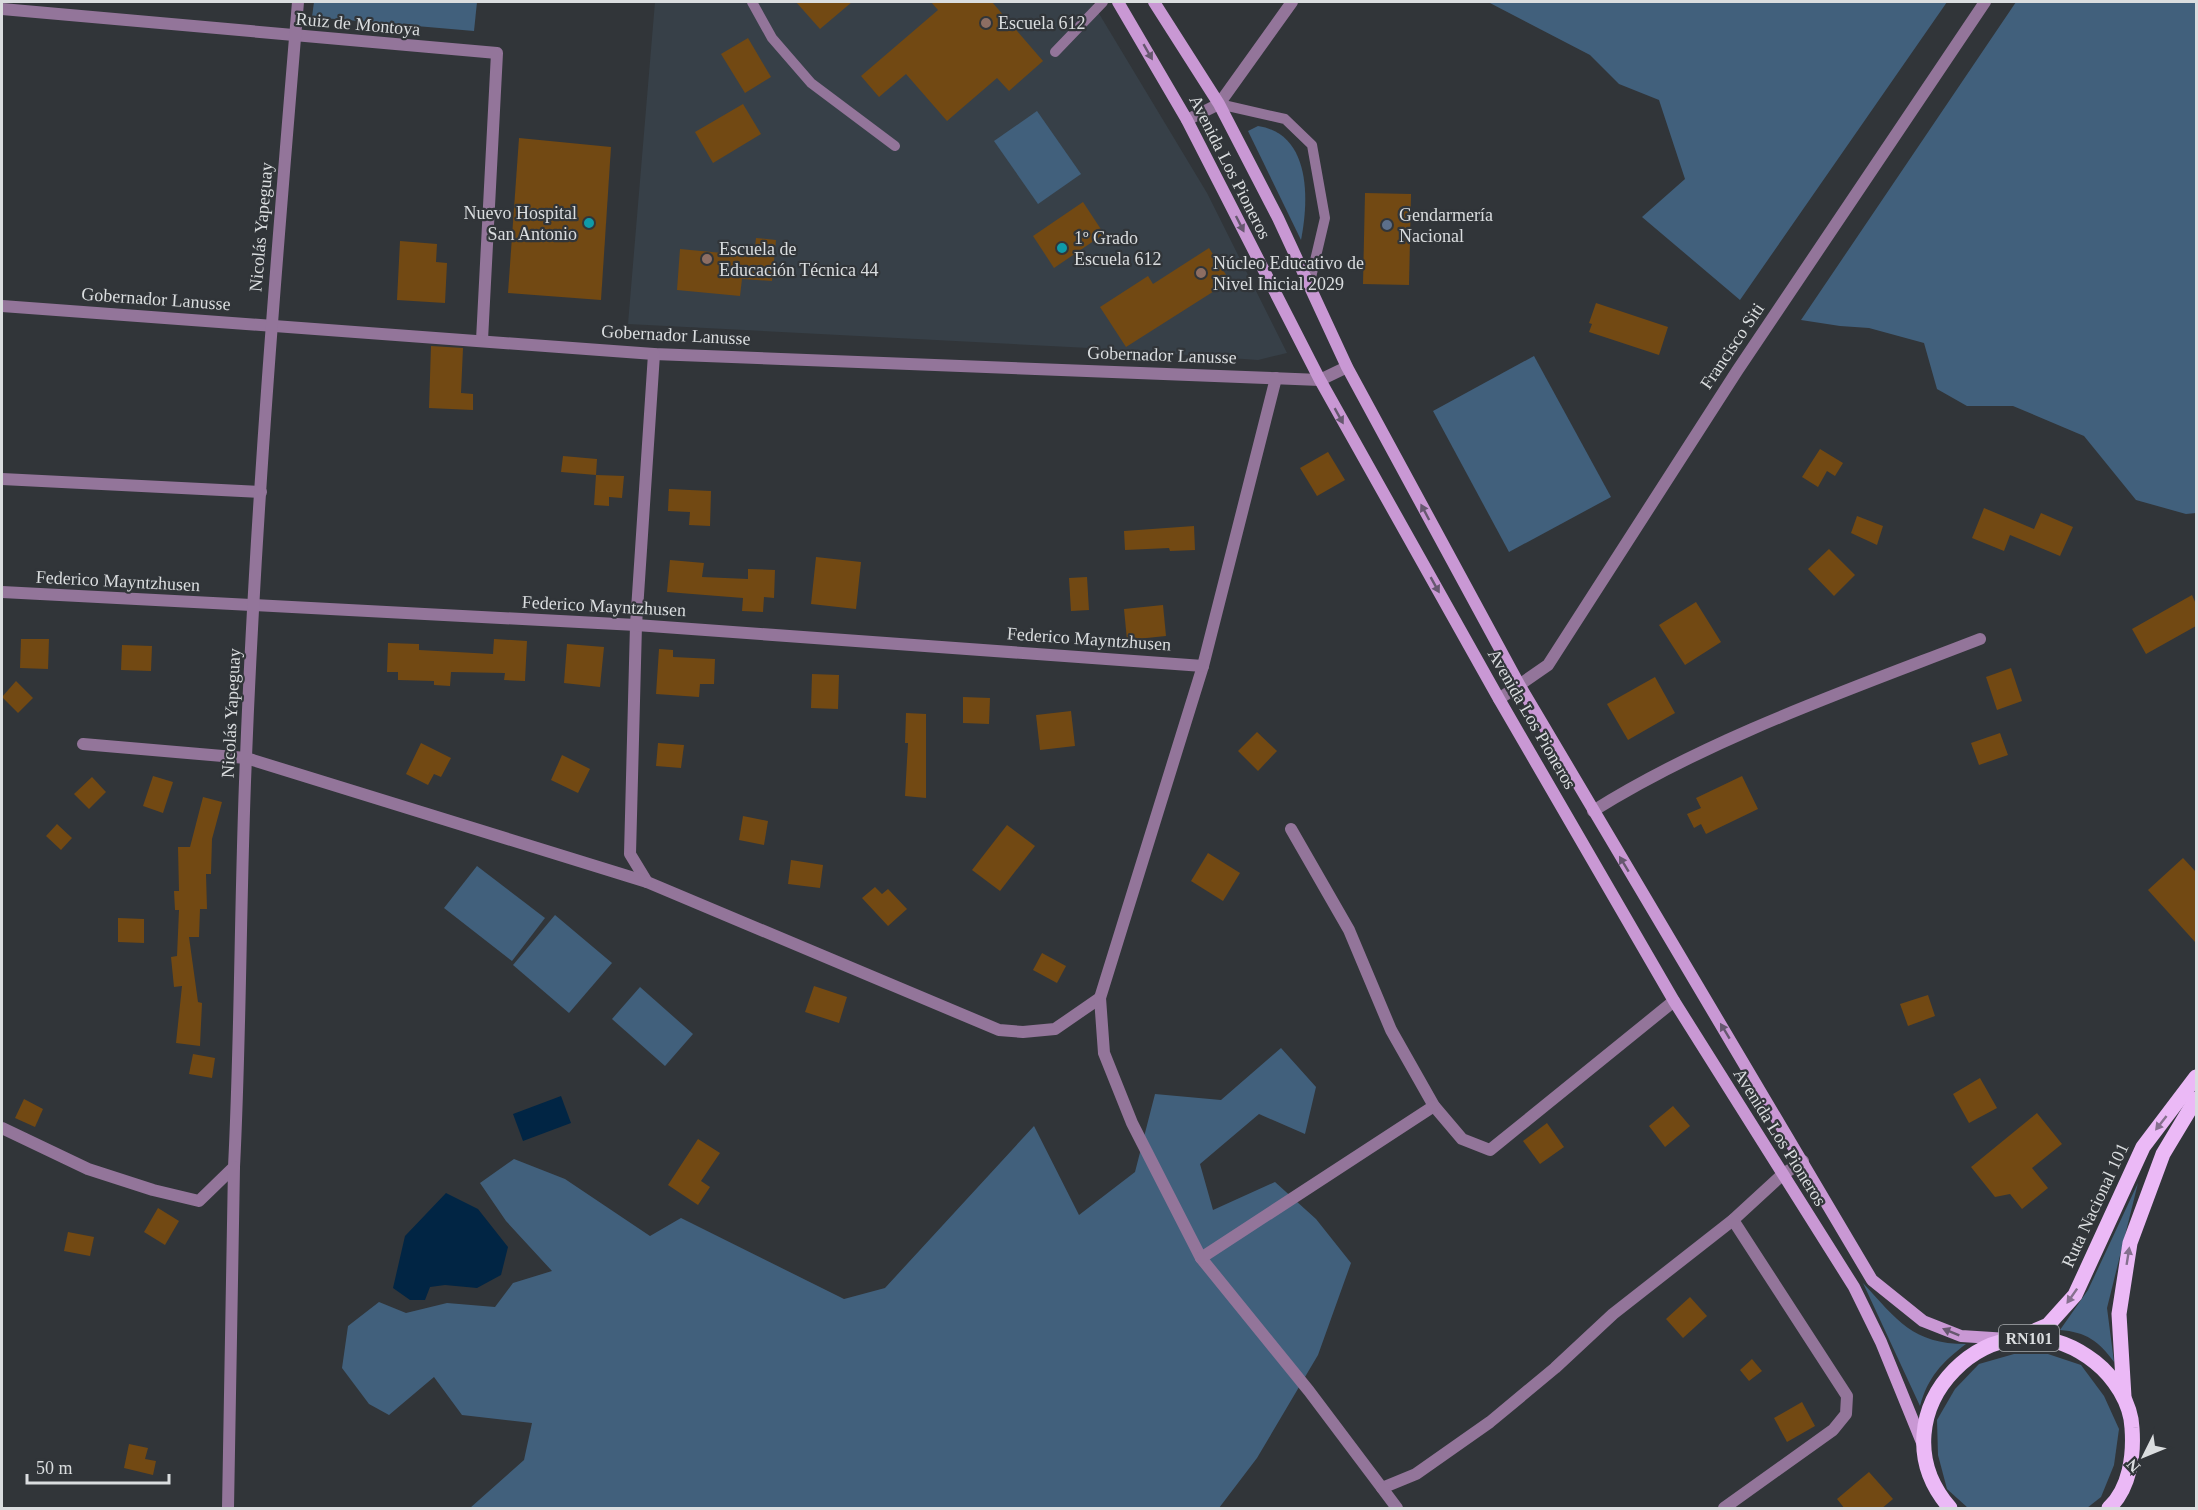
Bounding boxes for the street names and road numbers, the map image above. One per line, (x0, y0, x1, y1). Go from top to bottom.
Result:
street label: Ruiz de Montoya (295, 9, 421, 39)
street label: Avenida Los Pioneros (1185, 92, 1275, 242)
street label: Nicolás Yapeguay (245, 161, 277, 293)
street label: Gobernador Lanusse (81, 284, 231, 314)
street label: Francisco Siti (1696, 299, 1768, 393)
street label: Gobernador Lanusse (601, 321, 751, 349)
street label: Gobernador Lanusse (1087, 342, 1237, 368)
street label: Federico Mayntzhusen (35, 567, 201, 595)
street label: Federico Mayntzhusen (521, 592, 687, 620)
street label: Federico Mayntzhusen (1006, 623, 1172, 655)
street label: Avenida Los Pioneros (1484, 645, 1580, 793)
street label: Nicolás Yapeguay (218, 648, 244, 778)
street label: Avenida Los Pioneros (1729, 1064, 1831, 1210)
street label: Ruta Nacional 101 (2057, 1140, 2133, 1270)
road number: RN101 (1999, 1325, 2059, 1351)

